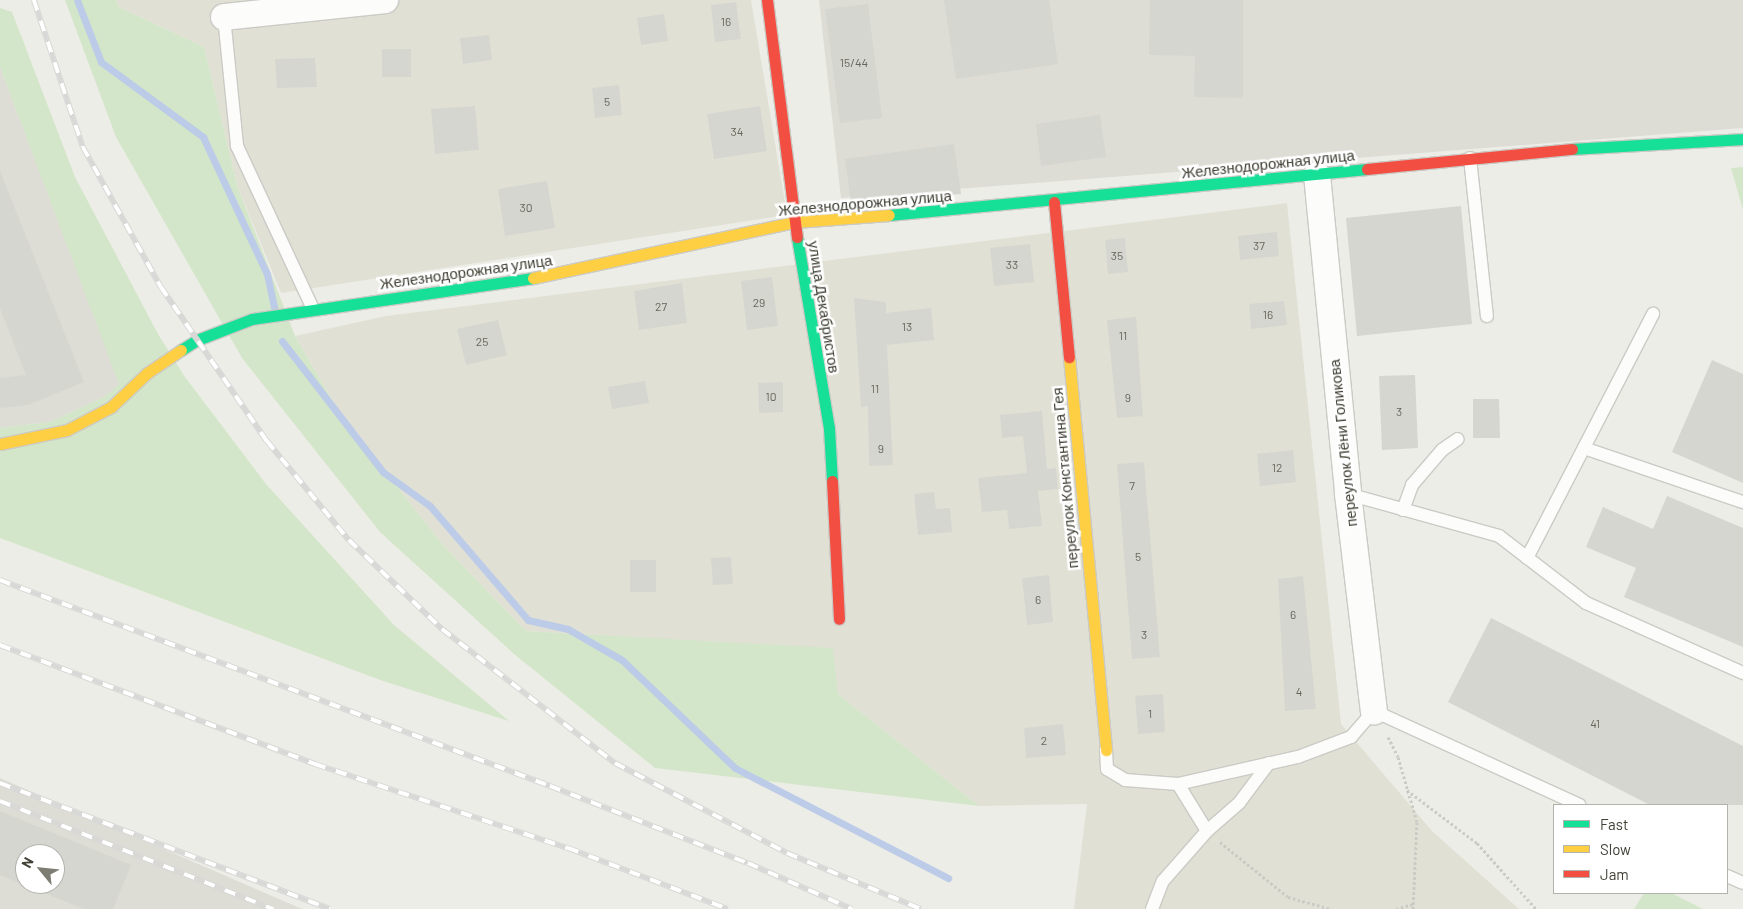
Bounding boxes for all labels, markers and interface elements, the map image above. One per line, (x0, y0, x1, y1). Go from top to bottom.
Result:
house number: 16 (721, 15, 731, 29)
house number: 15/44 (840, 56, 868, 70)
house number: 5 (604, 95, 610, 109)
house number: 34 (731, 125, 743, 139)
street label: Железнодорожная улица (1180, 146, 1356, 182)
street label: Железнодорожная улица (778, 186, 952, 220)
house number: 30 (520, 201, 532, 215)
house number: 37 (1253, 239, 1265, 253)
street label: улица Декабристов (805, 240, 843, 374)
house number: 35 (1111, 249, 1123, 263)
street label: Железнодорожная улица (379, 251, 553, 293)
house number: 33 (1006, 258, 1018, 272)
house number: 29 (753, 296, 765, 310)
house number: 27 (655, 300, 667, 314)
house number: 16 (1263, 308, 1273, 322)
house number: 13 (902, 320, 912, 334)
house number: 11 (1119, 329, 1127, 343)
house number: 25 (476, 335, 488, 349)
street label: переулок Лёни Голикова (1325, 358, 1361, 528)
house number: 11 (871, 382, 879, 396)
street label: переулок Константина Гея (1048, 387, 1082, 569)
house number: 10 (766, 390, 776, 404)
house number: 9 (1125, 391, 1131, 405)
house number: 3 (1396, 405, 1402, 419)
house number: 9 (878, 442, 884, 456)
house number: 12 (1272, 461, 1282, 475)
house number: 7 (1129, 479, 1135, 493)
house number: 5 (1135, 550, 1141, 564)
house number: 6 (1035, 593, 1041, 607)
house number: 6 (1290, 608, 1296, 622)
house number: 3 (1141, 628, 1147, 642)
house number: 4 (1296, 685, 1302, 699)
house number: 1 (1148, 707, 1152, 721)
house number: 41 (1590, 717, 1600, 731)
house number: 2 (1041, 734, 1047, 748)
legend (1553, 804, 1728, 894)
text: Fast (1600, 815, 1628, 833)
text: Slow (1600, 840, 1631, 858)
north arrow (15, 844, 65, 894)
text: N (18, 854, 37, 870)
text: Jam (1600, 865, 1629, 883)

